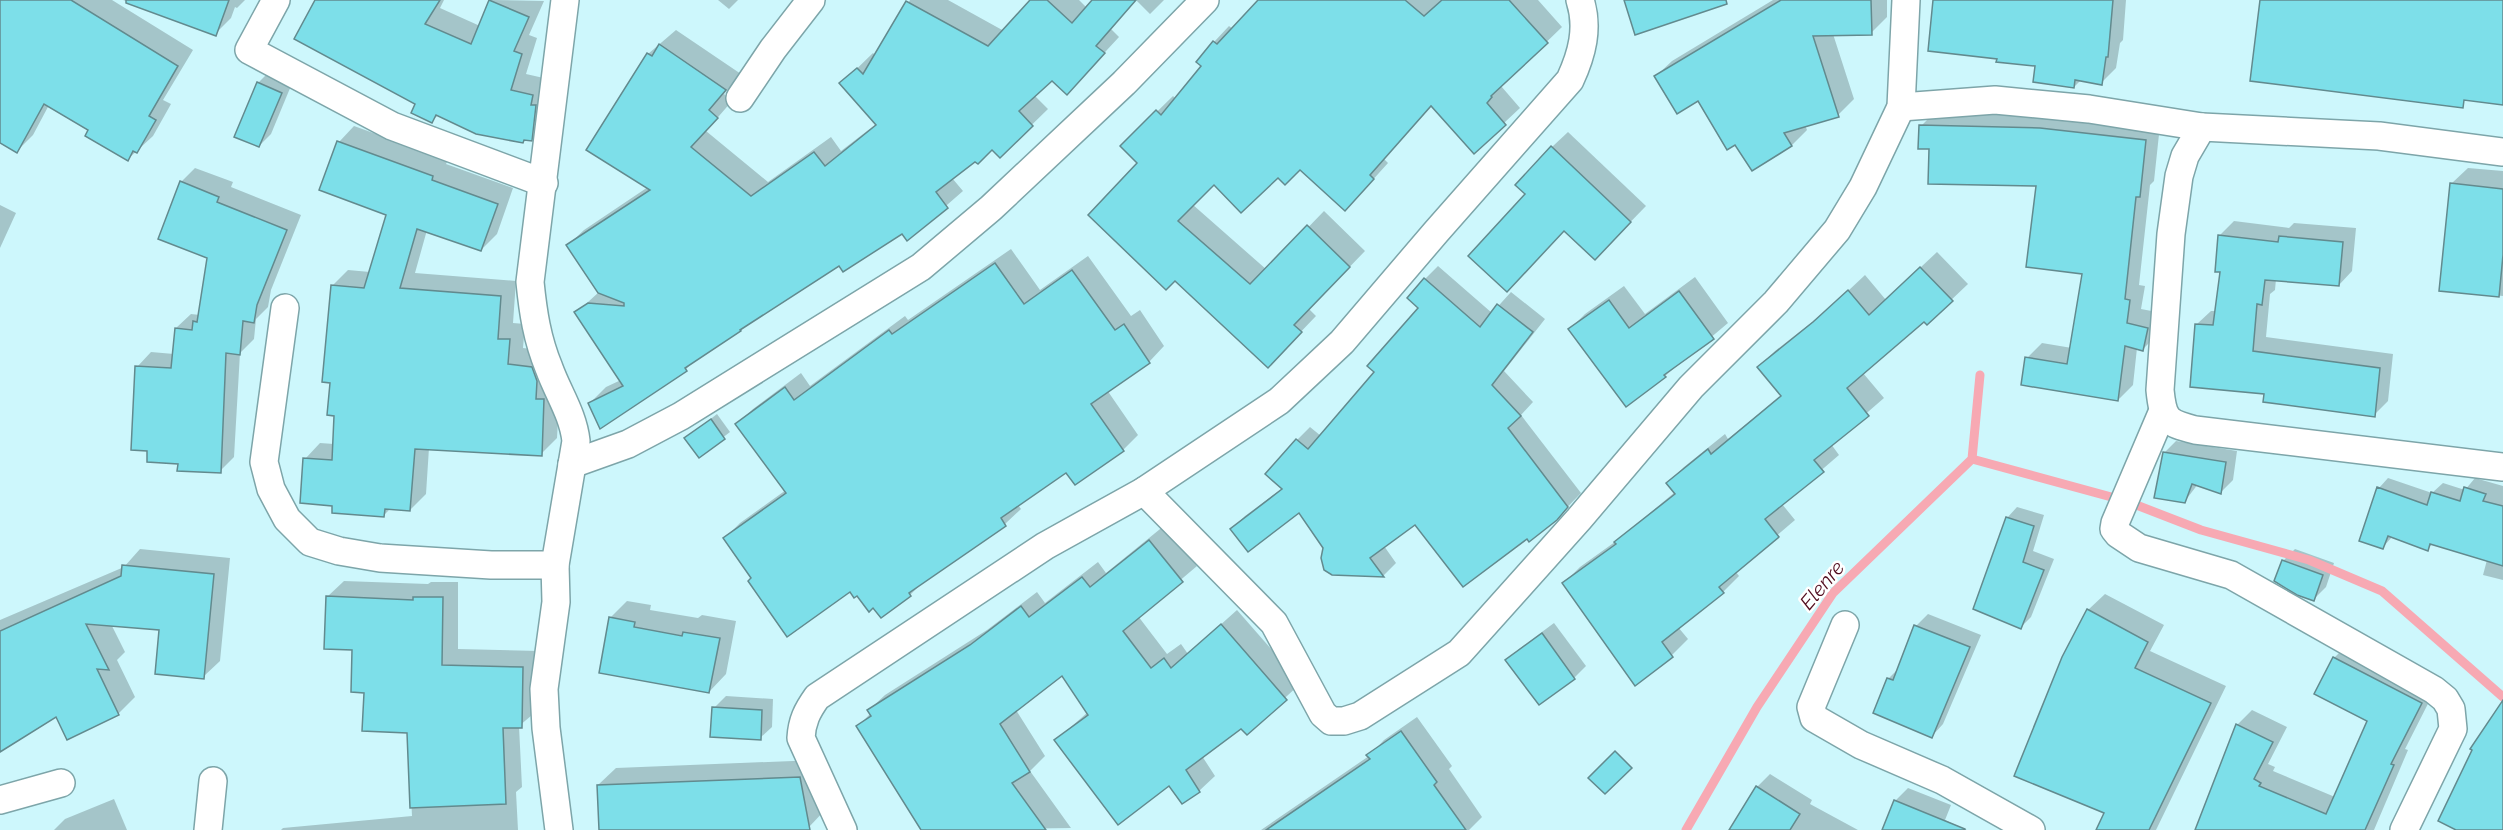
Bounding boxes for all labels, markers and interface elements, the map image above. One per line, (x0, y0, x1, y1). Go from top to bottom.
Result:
water label: Elenre (1795, 556, 1849, 614)

